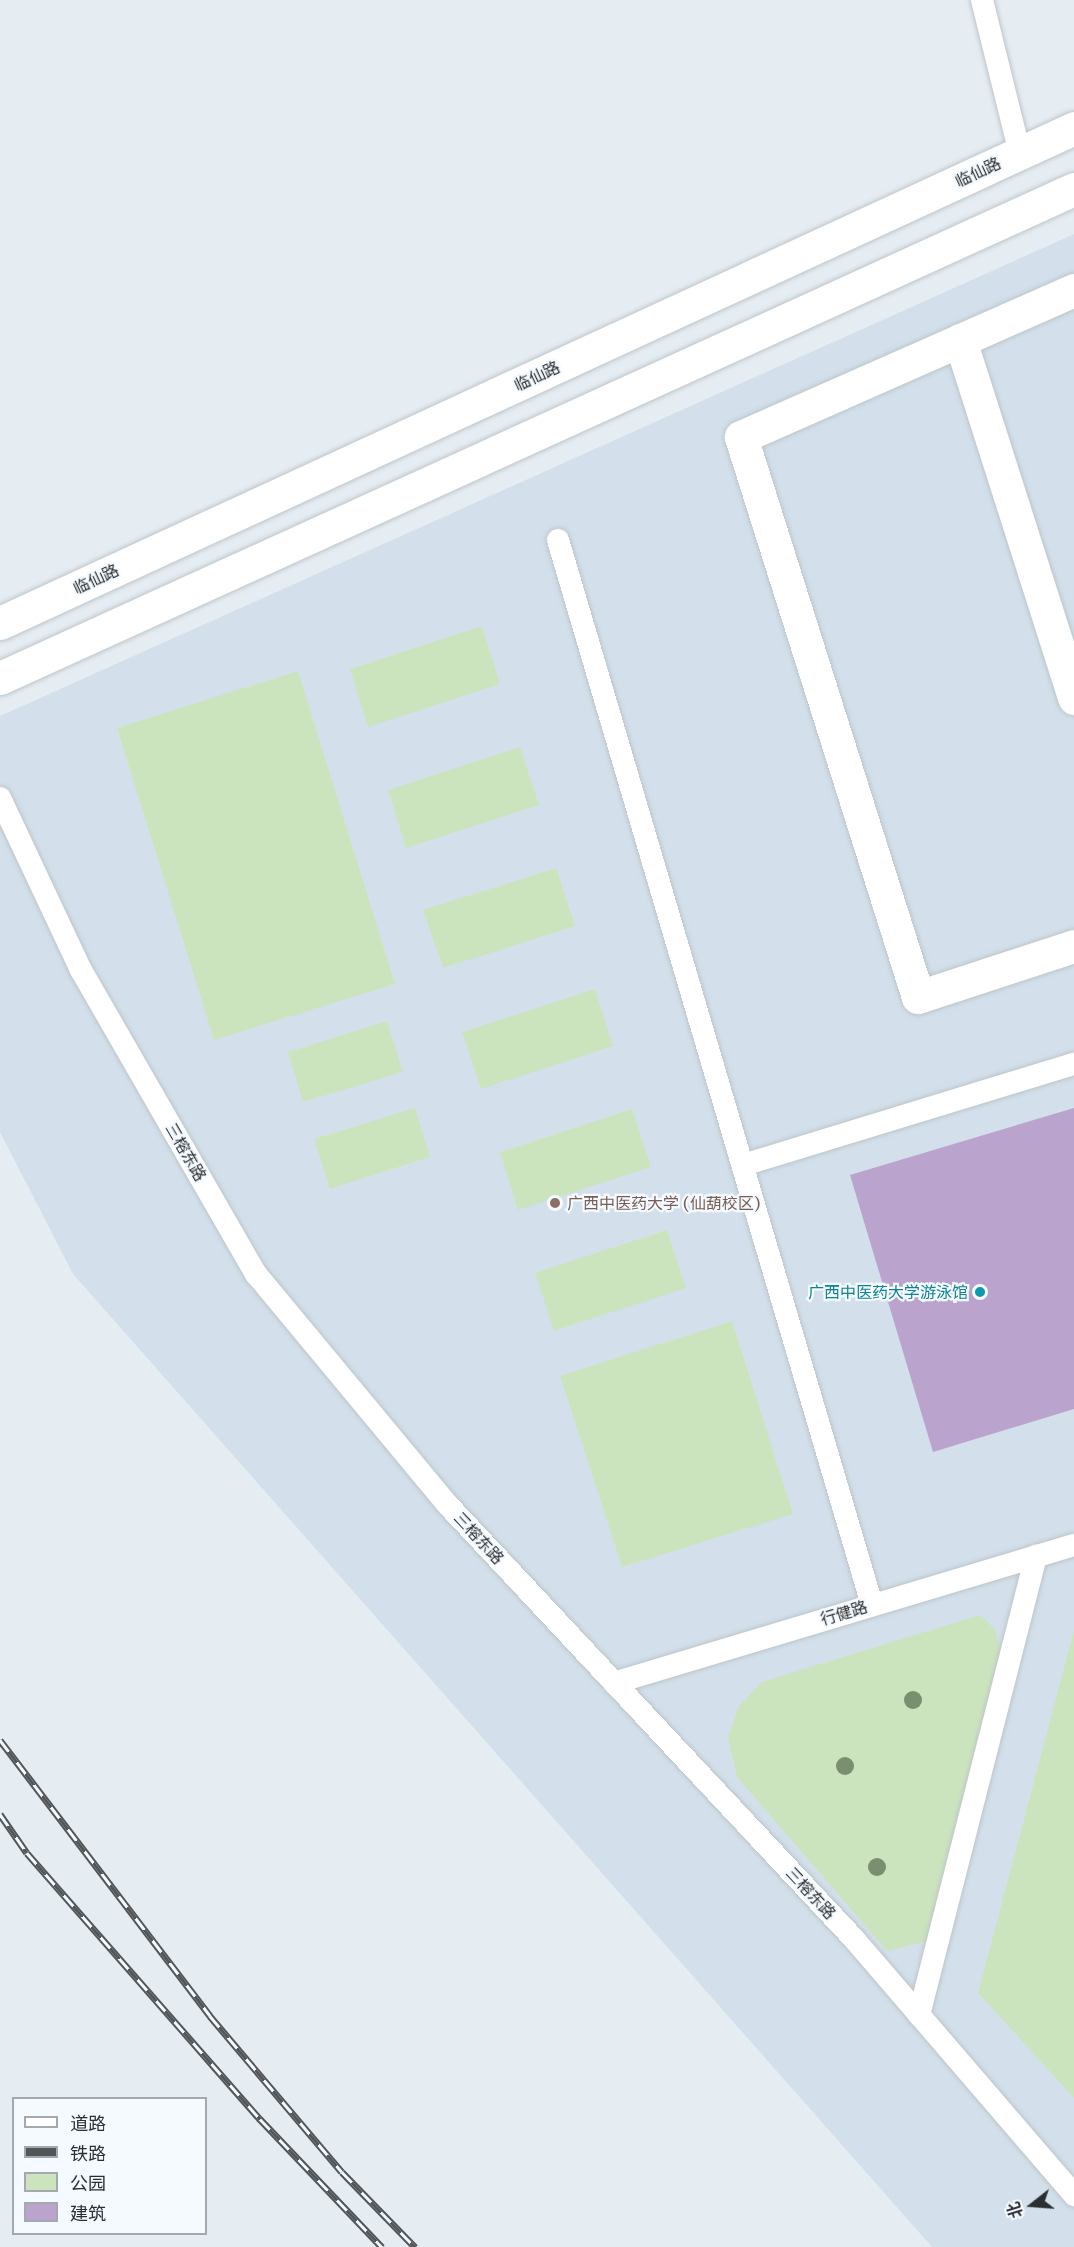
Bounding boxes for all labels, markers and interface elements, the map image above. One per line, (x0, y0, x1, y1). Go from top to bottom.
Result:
street label: 临仙路 (952, 153, 1004, 191)
street label: 临仙路 (511, 357, 563, 395)
street label: 临仙路 (70, 560, 122, 598)
street label: 三榕东路 (162, 1119, 210, 1185)
place label: 广西中医药大学 (仙葫校区) (567, 1193, 761, 1213)
marker: 广西中医药大学 (仙葫校区) (548, 1196, 562, 1210)
place label: 广西中医药大学游泳馆 (808, 1282, 968, 1302)
marker: 广西中医药大学游泳馆 (973, 1285, 987, 1299)
street label: 三榕东路 (450, 1508, 508, 1568)
street label: 行健路 (818, 1597, 870, 1629)
street label: 三榕东路 (782, 1863, 840, 1923)
legend (12, 2097, 207, 2235)
text: 道路 (70, 2112, 106, 2135)
text: 铁路 (70, 2142, 106, 2165)
text: 公园 (70, 2172, 106, 2195)
north arrow (1002, 2175, 1062, 2235)
text: 北 (1003, 2200, 1027, 2221)
text: 建筑 (70, 2202, 106, 2225)

